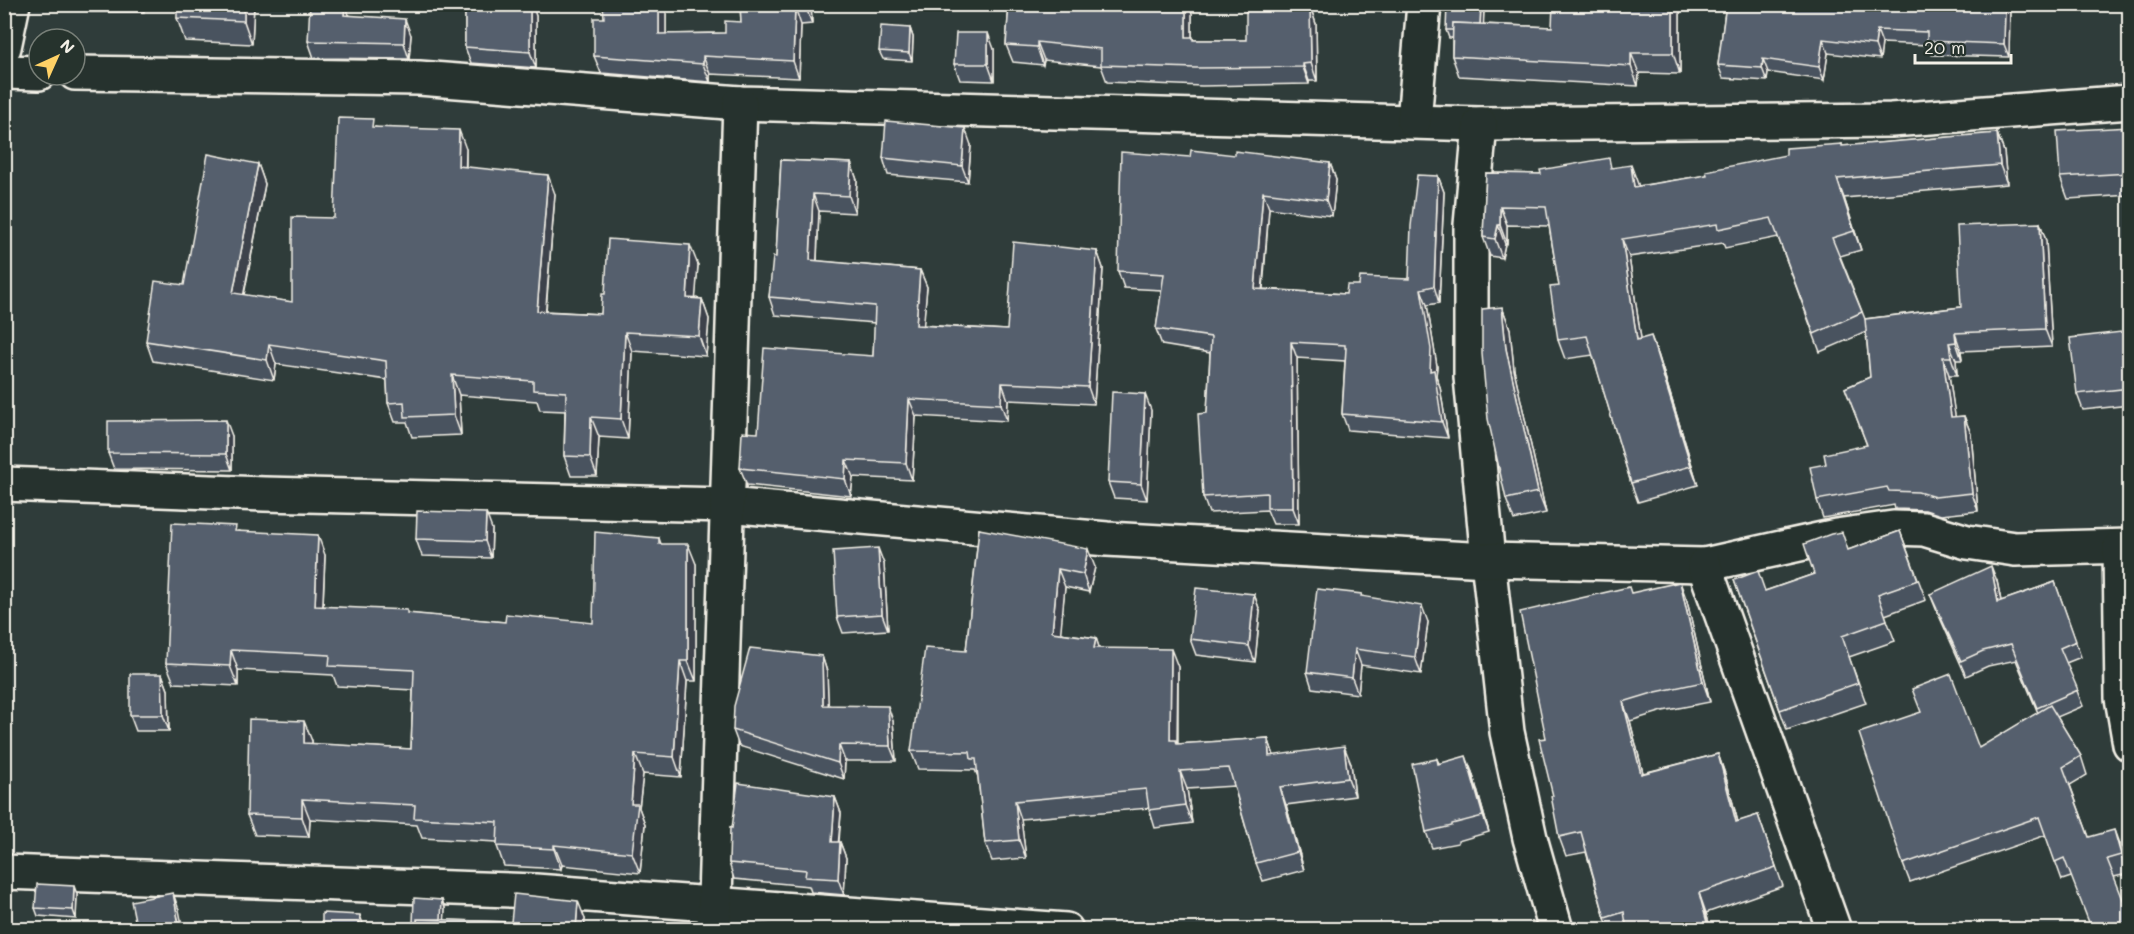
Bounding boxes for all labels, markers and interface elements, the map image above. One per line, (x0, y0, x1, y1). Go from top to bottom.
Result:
north arrow (27, 27, 87, 87)
scale bar (1915, 27, 2011, 65)
text: N (56, 34, 80, 58)
text: 20 m (1924, 35, 1965, 59)

